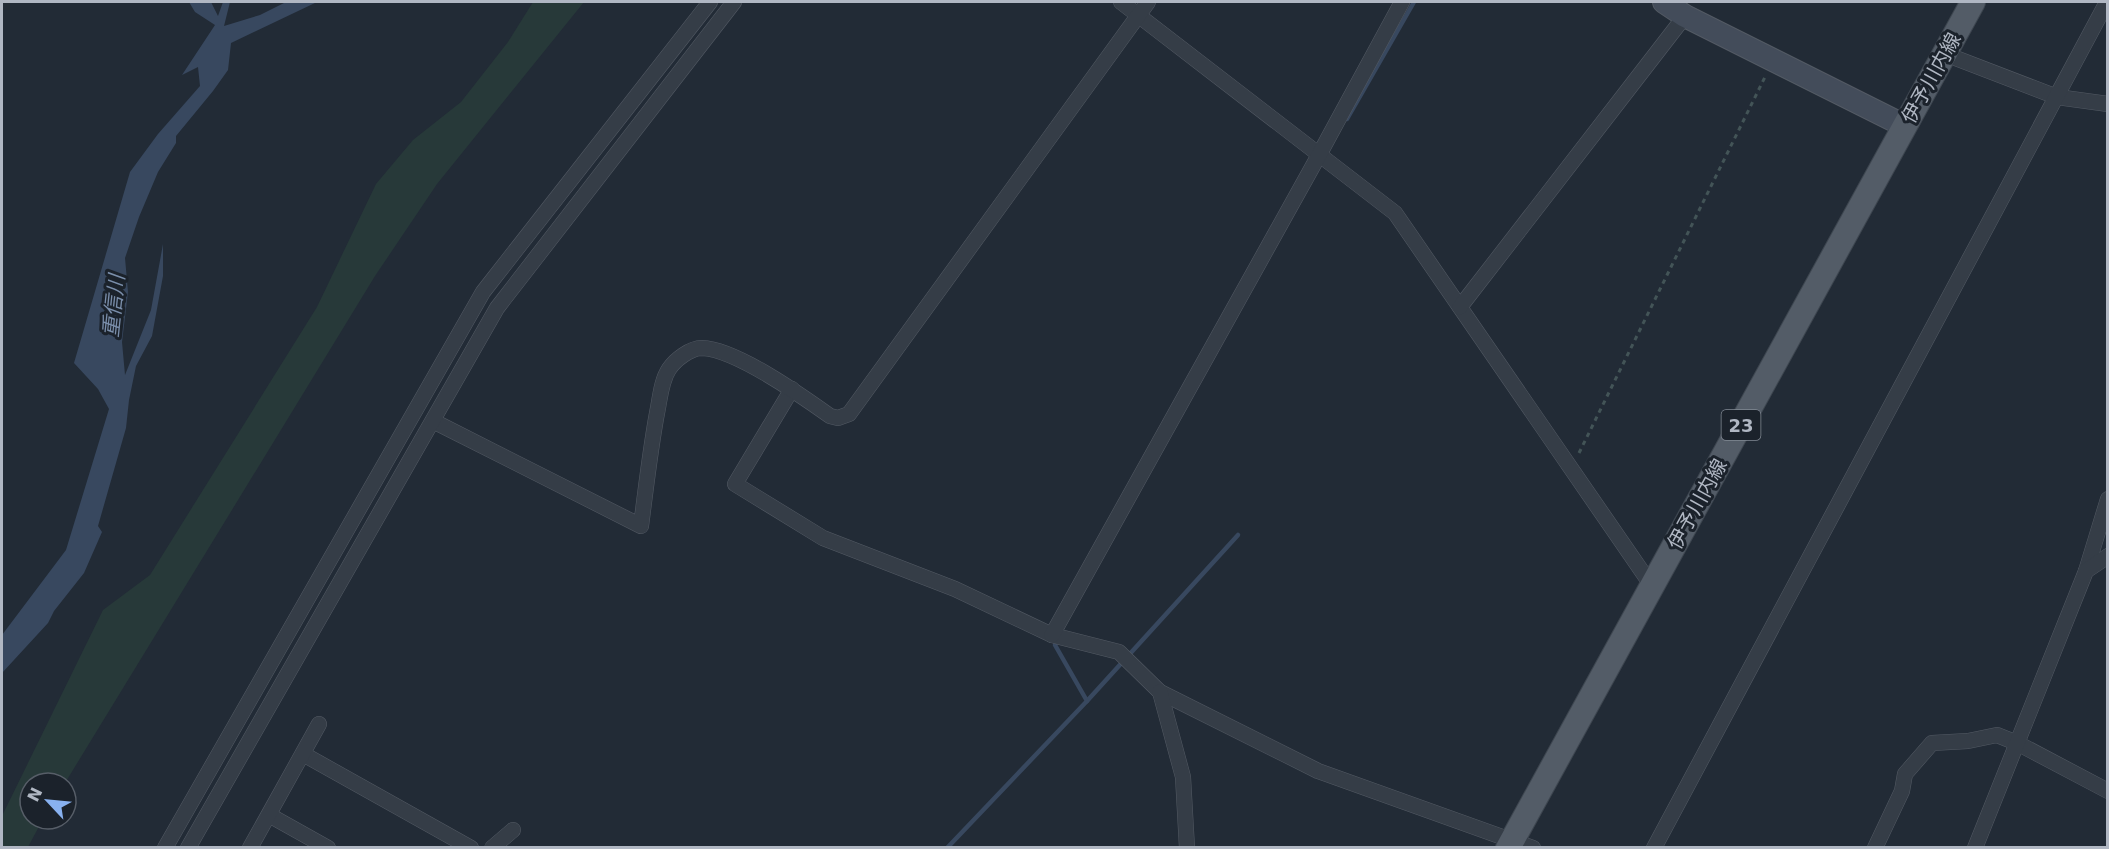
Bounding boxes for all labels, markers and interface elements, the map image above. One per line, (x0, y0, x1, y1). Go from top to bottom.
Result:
street label: 伊予川内線 (1896, 28, 1966, 128)
water label: 重信川 (99, 271, 129, 339)
road number: 23 (1722, 410, 1760, 440)
street label: 伊予川内線 (1662, 454, 1732, 554)
north arrow (18, 771, 78, 831)
text: N (23, 784, 46, 805)

